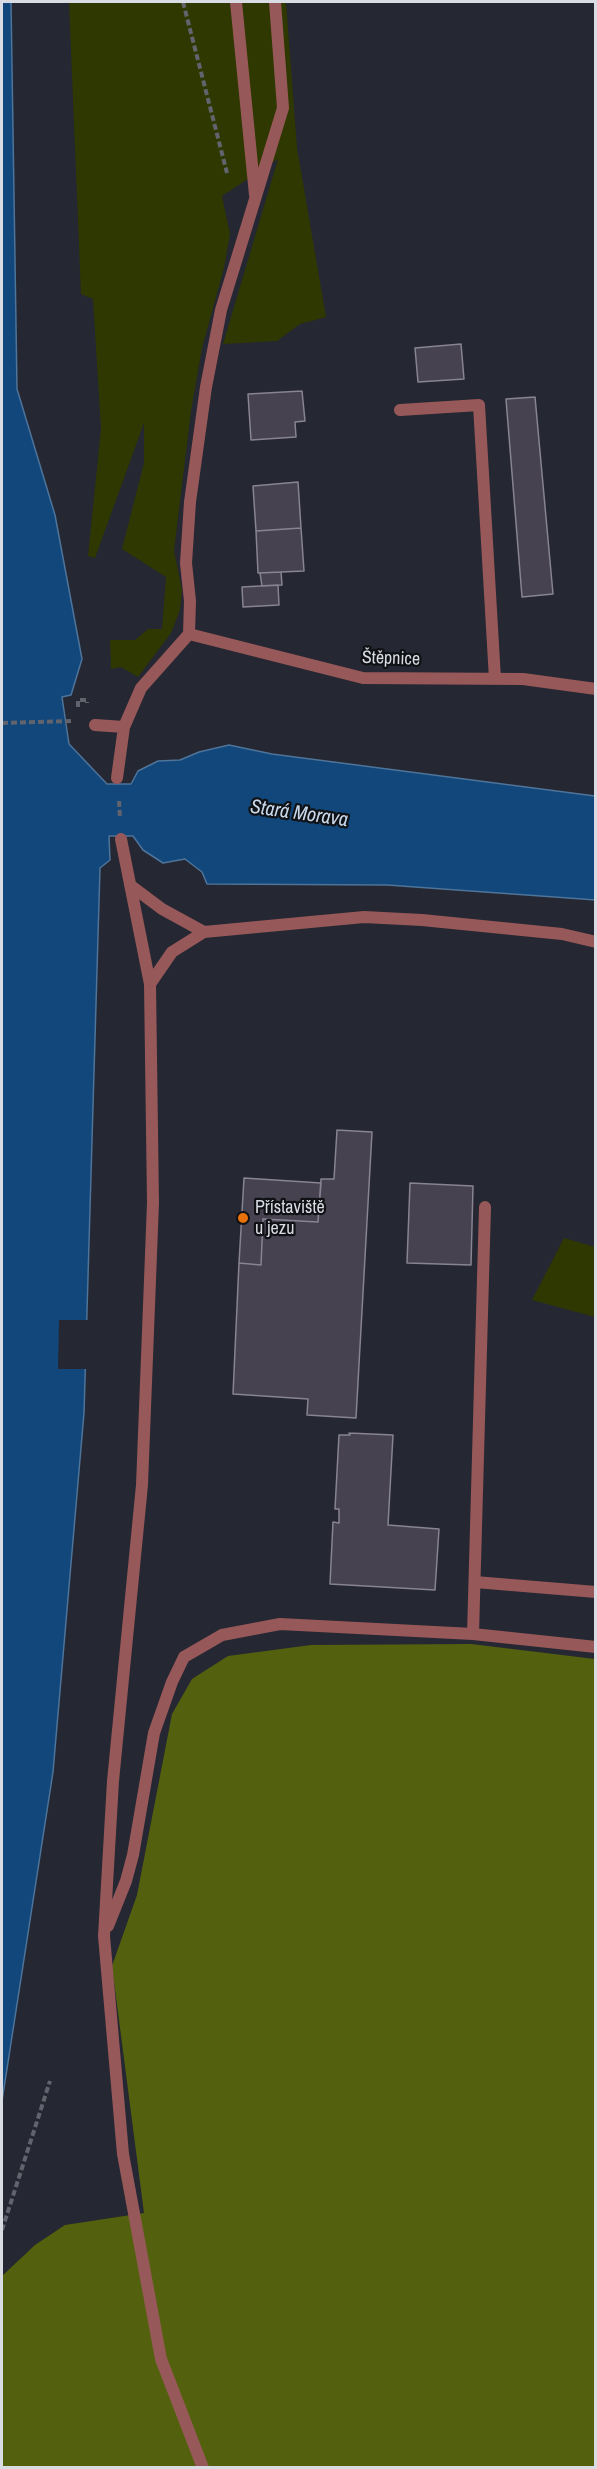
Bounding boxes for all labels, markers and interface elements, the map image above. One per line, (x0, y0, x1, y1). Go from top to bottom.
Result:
street label: Štěpnice (362, 647, 420, 671)
water label: Stará Morava (249, 795, 349, 833)
place label: Přístaviště u jezu (255, 1197, 325, 1240)
marker: Přístaviště u jezu (236, 1211, 250, 1225)

